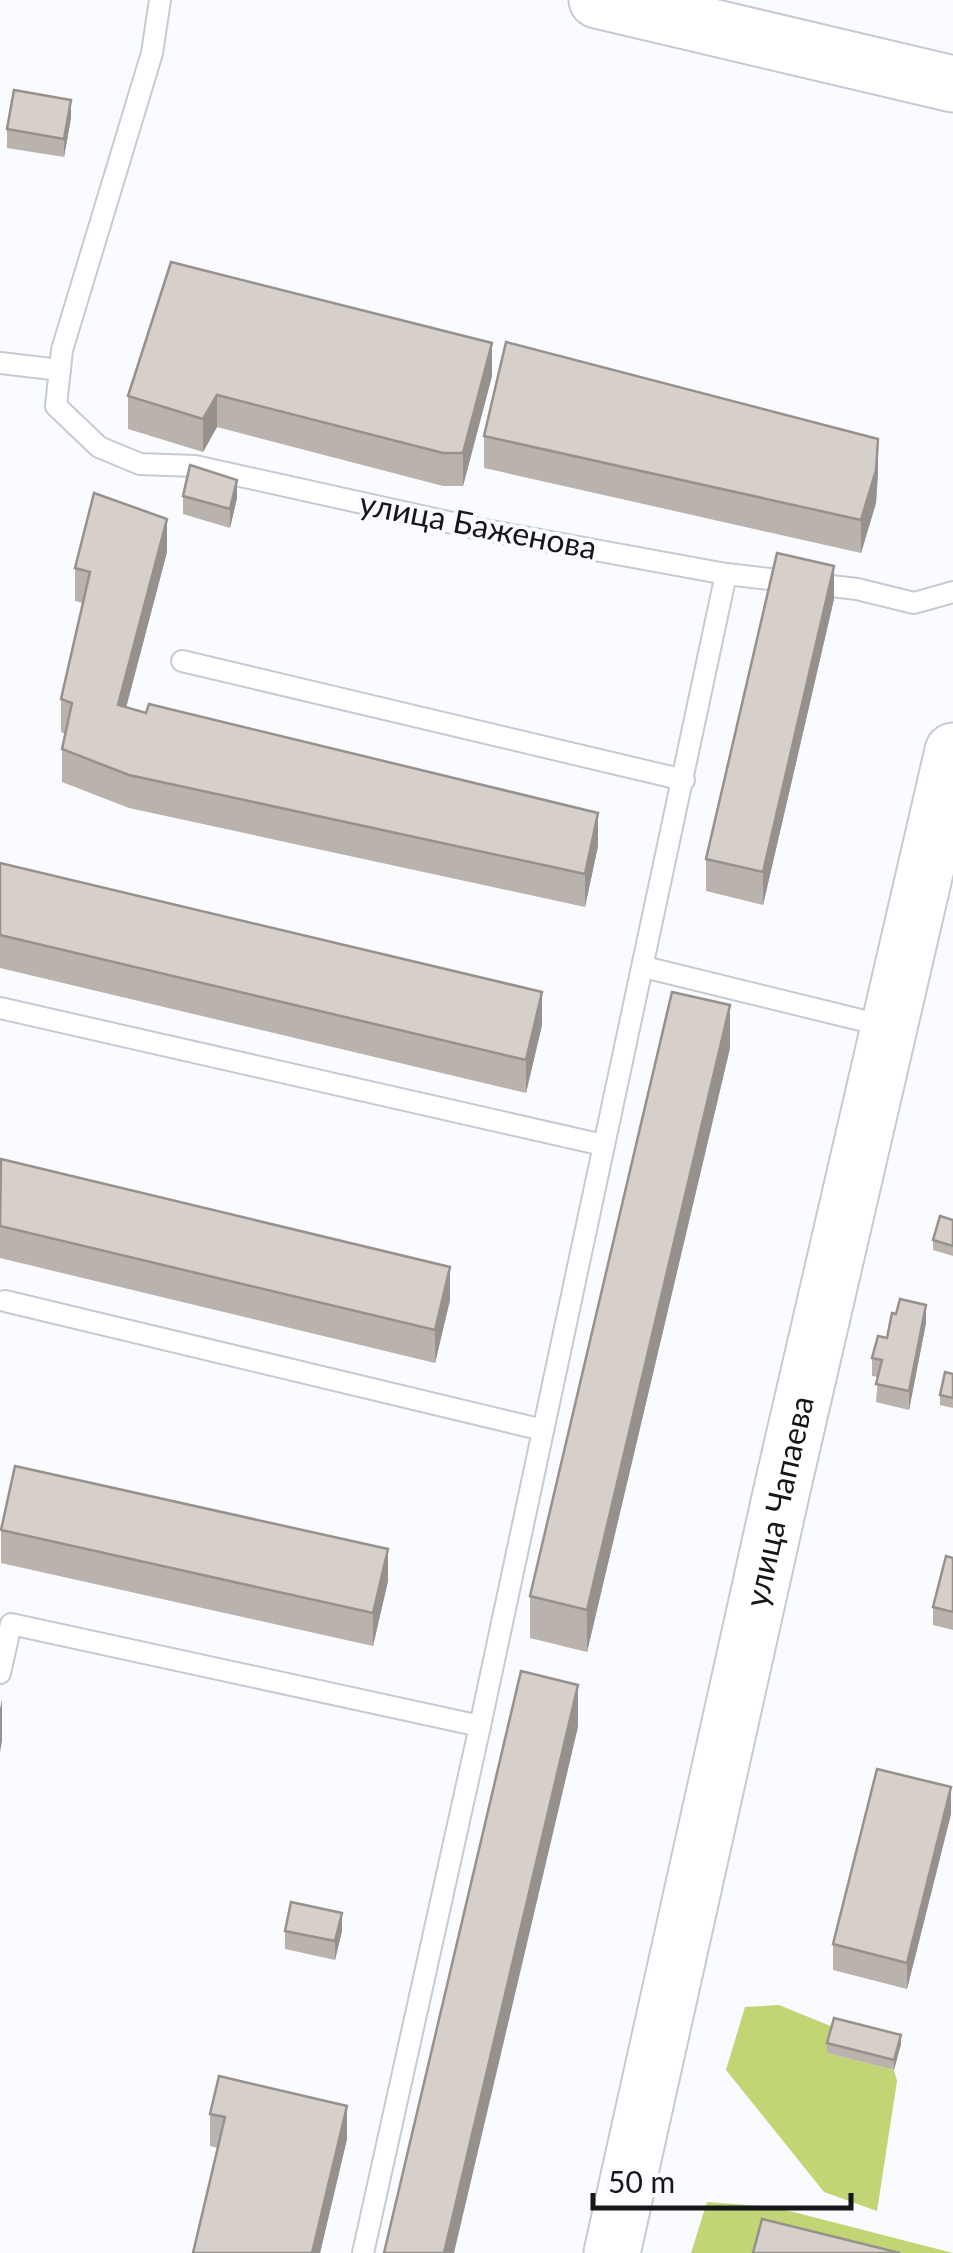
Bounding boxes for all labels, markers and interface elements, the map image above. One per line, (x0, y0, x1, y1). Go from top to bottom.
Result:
street label: улица Баженова (356, 482, 600, 567)
street label: улица Чапаева (735, 1392, 821, 1610)
scale bar (593, 2148, 850, 2210)
text: 50 m (608, 2163, 675, 2199)

